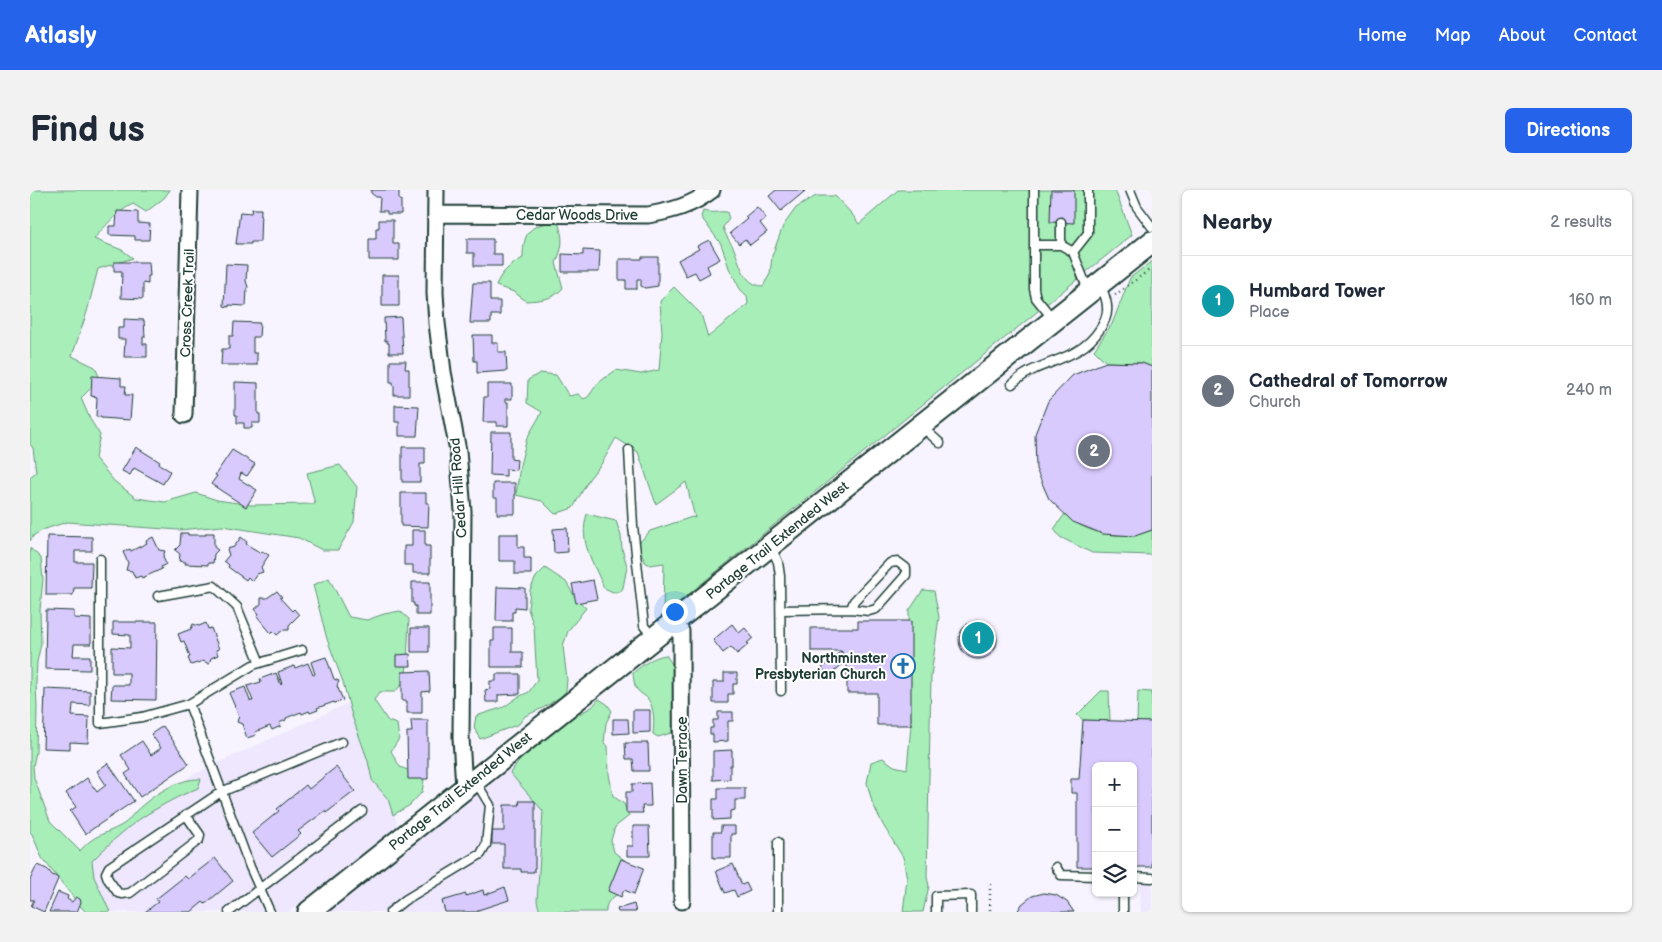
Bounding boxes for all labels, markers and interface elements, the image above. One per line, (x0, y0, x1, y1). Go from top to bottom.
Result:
text: Atlasly (25, 21, 96, 50)
text: Home (1358, 25, 1407, 46)
text: Map (1435, 25, 1471, 46)
text: About (1499, 25, 1546, 46)
text: Contact (1574, 25, 1637, 46)
button: Directions (1505, 108, 1632, 153)
text: Find us (30, 109, 145, 152)
street label: Cedar Woods Drive (516, 207, 638, 224)
text: Nearby (1202, 210, 1272, 235)
text: 2 results (1550, 213, 1612, 232)
street label: Cross Creek Trail (177, 248, 198, 358)
text: Humbard Tower (1249, 280, 1385, 303)
text: 1 (1215, 291, 1221, 310)
text: 160 m (1569, 291, 1612, 310)
text: Place (1249, 303, 1290, 322)
text: Cathedral of Tomorrow (1249, 370, 1447, 393)
text: 2 (1213, 381, 1223, 400)
text: 240 m (1566, 381, 1612, 400)
text: Church (1249, 393, 1301, 412)
pin: 2 (1078, 432, 1110, 470)
street label: Cedar Hill Road (447, 437, 470, 539)
street label: Portage Trail Extended West (703, 477, 853, 603)
your location (662, 599, 688, 625)
pin: 1 (962, 619, 994, 657)
place label: Northminster Presbyterian Church (755, 650, 886, 683)
church icon: Northminster Presbyterian Church (890, 653, 916, 679)
street label: Dawn Terrace (674, 716, 691, 804)
street label: Portage Trail Extended West (386, 728, 536, 854)
map controls (1092, 762, 1137, 897)
button: + (1092, 762, 1137, 807)
button: − (1092, 807, 1137, 852)
button: layers (1092, 852, 1137, 897)

